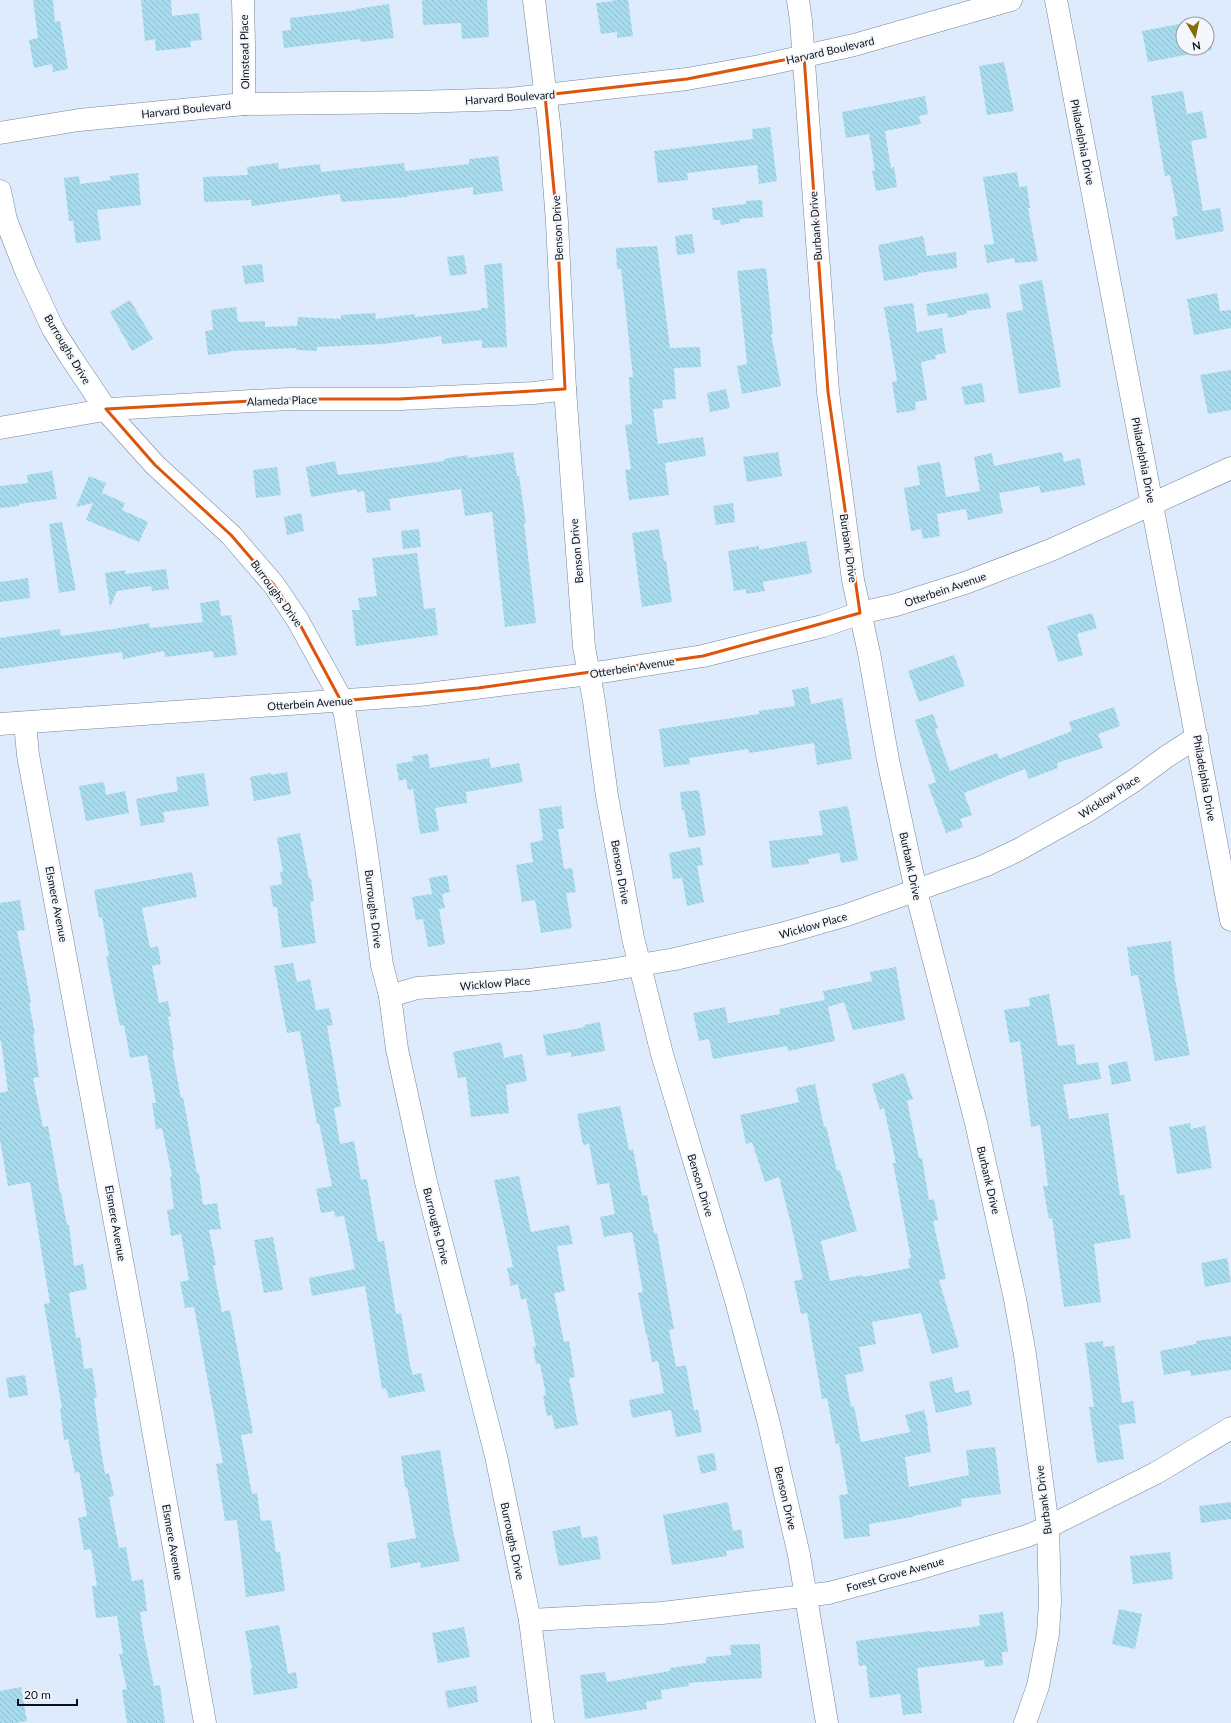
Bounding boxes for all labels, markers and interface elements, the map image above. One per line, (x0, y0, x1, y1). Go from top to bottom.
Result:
street label: Olmstead Place (237, 14, 251, 90)
north arrow (1175, 16, 1215, 56)
street label: Harvard Boulevard (785, 34, 875, 66)
text: N (1191, 39, 1202, 53)
street label: Harvard Boulevard (465, 87, 555, 107)
street label: Harvard Boulevard (140, 98, 232, 120)
street label: Philadelphia Drive (1068, 98, 1098, 186)
street label: Burbank Drive (806, 191, 824, 261)
street label: Benson Drive (549, 195, 565, 261)
street label: Burroughs Drive (42, 312, 94, 386)
street label: Alameda Place (247, 392, 318, 408)
street label: Philadelphia Drive (1129, 416, 1159, 504)
street label: Burbank Drive (838, 513, 860, 584)
street label: Benson Drive (567, 518, 585, 584)
street label: Burroughs Drive (249, 557, 306, 629)
street label: Otterbein Avenue (902, 569, 988, 609)
street label: Otterbein Avenue (589, 654, 676, 680)
street label: Otterbein Avenue (267, 694, 353, 712)
street label: Philadelphia Drive (1191, 734, 1219, 822)
street label: Wicklow Place (1076, 771, 1142, 821)
street label: Burbank Drive (897, 831, 925, 902)
street label: Benson Drive (609, 839, 633, 905)
street label: Elsmere Avenue (43, 865, 71, 943)
street label: Burroughs Drive (363, 869, 385, 949)
street label: Wicklow Place (777, 909, 849, 941)
street label: Wicklow Place (459, 973, 531, 993)
street label: Burbank Drive (975, 1145, 1003, 1216)
street label: Benson Drive (685, 1152, 717, 1218)
street label: Elsmere Avenue (103, 1184, 129, 1262)
street label: Burroughs Drive (421, 1186, 453, 1266)
street label: Benson Drive (772, 1465, 800, 1531)
street label: Burbank Drive (1032, 1465, 1054, 1535)
street label: Burroughs Drive (498, 1501, 528, 1581)
street label: Elsmere Avenue (160, 1503, 186, 1581)
street label: Forest Grove Avenue (845, 1554, 946, 1594)
scale bar (18, 1681, 77, 1707)
text: 20 m (24, 1687, 51, 1702)

